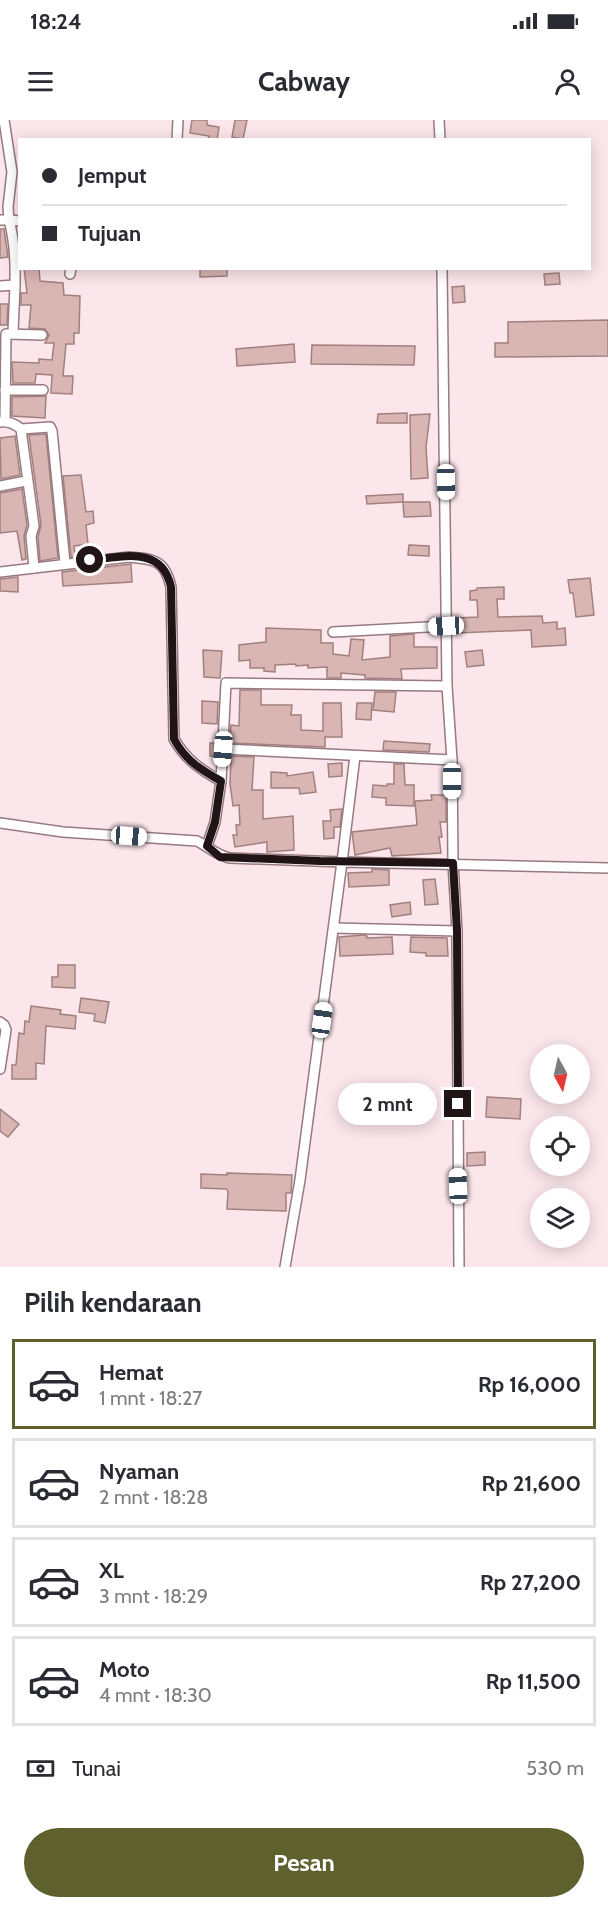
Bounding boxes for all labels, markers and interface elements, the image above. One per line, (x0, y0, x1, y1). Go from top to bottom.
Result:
text: 18:24 (30, 8, 82, 35)
icon: menu (24, 65, 57, 98)
text: Cabway (258, 65, 350, 98)
icon: person (551, 65, 584, 98)
text: Jemput (78, 162, 147, 189)
text: Tujuan (78, 220, 141, 247)
car (437, 464, 455, 500)
route start (76, 546, 103, 573)
car (428, 616, 464, 636)
car (213, 730, 233, 768)
car (443, 763, 461, 799)
car (110, 826, 148, 846)
car (311, 1001, 333, 1039)
north arrow (530, 1044, 590, 1104)
map controls (530, 1044, 590, 1248)
callout: 2 mnt (338, 1083, 437, 1125)
route end (444, 1090, 471, 1117)
text: 2 mnt (362, 1092, 413, 1116)
button: locate (530, 1116, 590, 1176)
car (448, 1168, 468, 1204)
button: layers (530, 1188, 590, 1248)
text: Pilih kendaraan (24, 1286, 202, 1319)
icon: car (27, 1357, 81, 1411)
text: Hemat (99, 1359, 164, 1386)
text: Rp 16,000 (478, 1371, 581, 1398)
text: 1 mnt · 18:27 (99, 1386, 202, 1410)
icon: car (27, 1456, 81, 1510)
text: Nyaman (99, 1458, 179, 1485)
text: Rp 21,600 (482, 1470, 581, 1497)
text: 2 mnt · 18:28 (99, 1485, 208, 1509)
icon: car (27, 1555, 81, 1609)
text: XL (99, 1557, 124, 1584)
text: Rp 27,200 (480, 1569, 581, 1596)
text: 3 mnt · 18:29 (99, 1584, 208, 1608)
icon: car (27, 1654, 81, 1708)
text: Moto (99, 1656, 150, 1683)
text: Rp 11,500 (486, 1668, 581, 1695)
text: 4 mnt · 18:30 (99, 1683, 212, 1707)
icon: cash (24, 1752, 57, 1785)
text: Tunai (72, 1755, 121, 1782)
text: 530 m (526, 1756, 584, 1780)
button: Pesan (24, 1828, 584, 1897)

